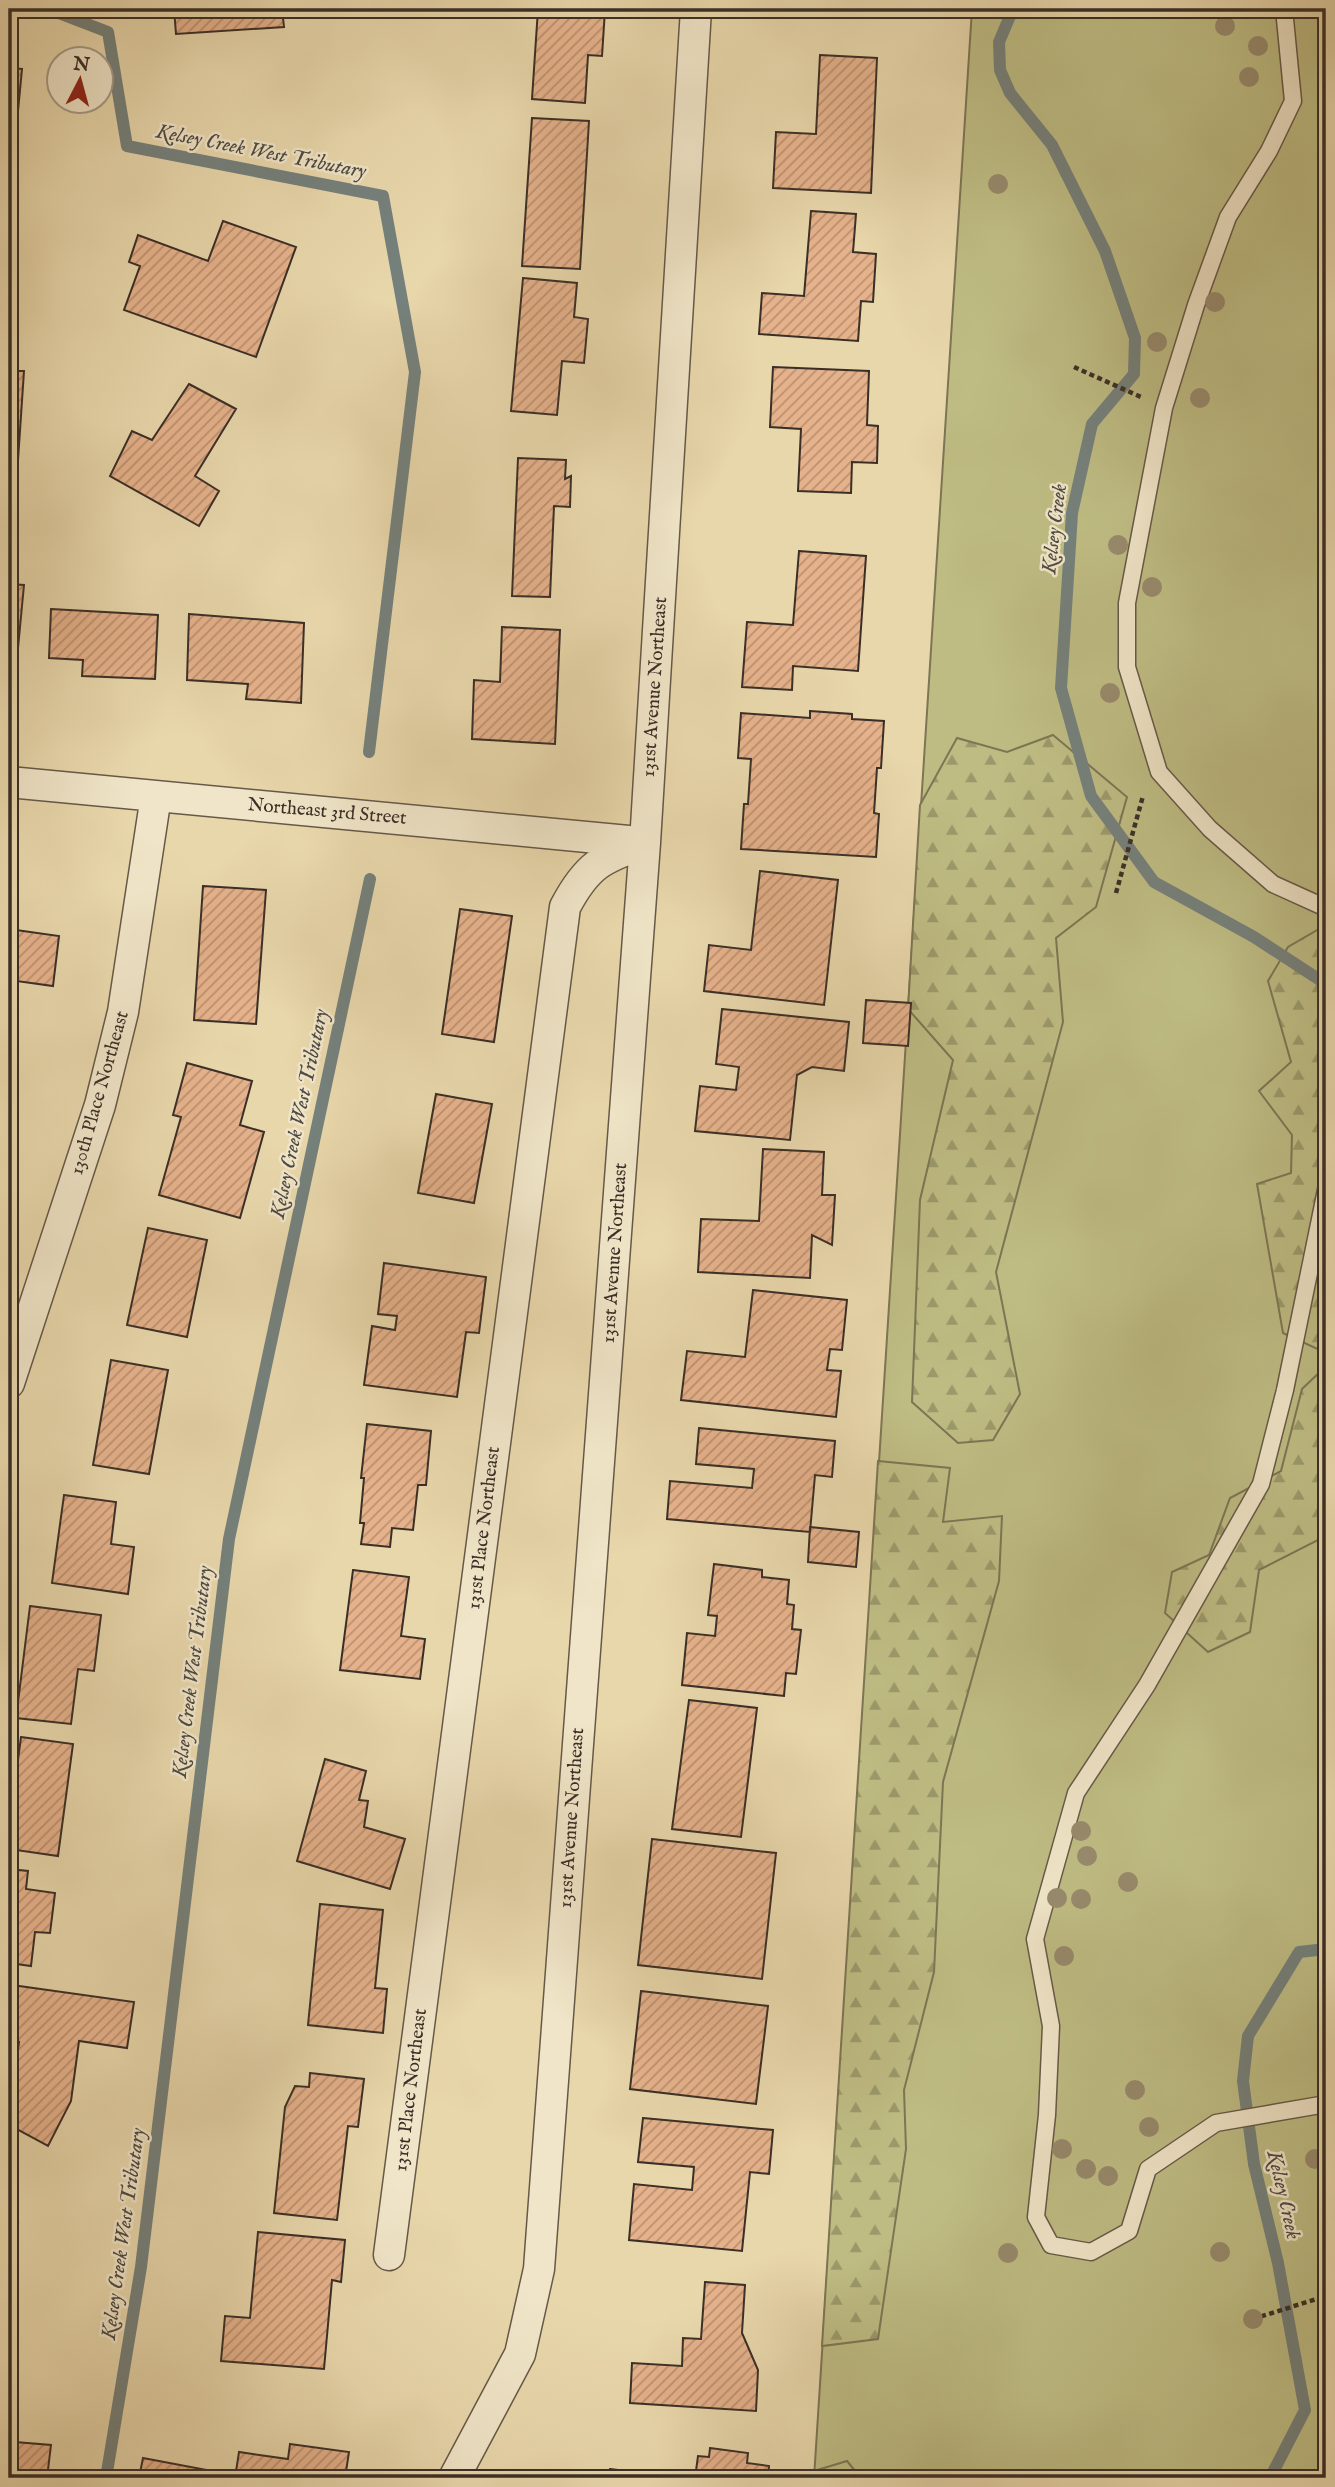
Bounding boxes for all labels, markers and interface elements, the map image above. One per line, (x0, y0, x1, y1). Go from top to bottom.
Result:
north arrow (46, 46, 116, 116)
text: N (71, 52, 92, 78)
water label: Kelsey Creek West Tributary (153, 118, 368, 186)
water label: Kelsey Creek (1036, 482, 1074, 577)
street label: 131st Avenue Northeast (637, 596, 673, 778)
street label: Northeast 3rd Street (247, 793, 408, 831)
water label: Kelsey Creek West Tributary (264, 1007, 335, 1222)
street label: 130th Place Northeast (65, 1008, 135, 1178)
street label: 131st Avenue Northeast (597, 1162, 633, 1344)
street label: 131st Place Northeast (462, 1445, 506, 1611)
water label: Kelsey Creek West Tributary (166, 1564, 219, 1781)
street label: 131st Avenue Northeast (554, 1727, 590, 1909)
street label: 131st Place Northeast (389, 2007, 433, 2173)
water label: Kelsey Creek West Tributary (96, 2126, 152, 2343)
water label: Kelsey Creek (1259, 2147, 1306, 2243)

